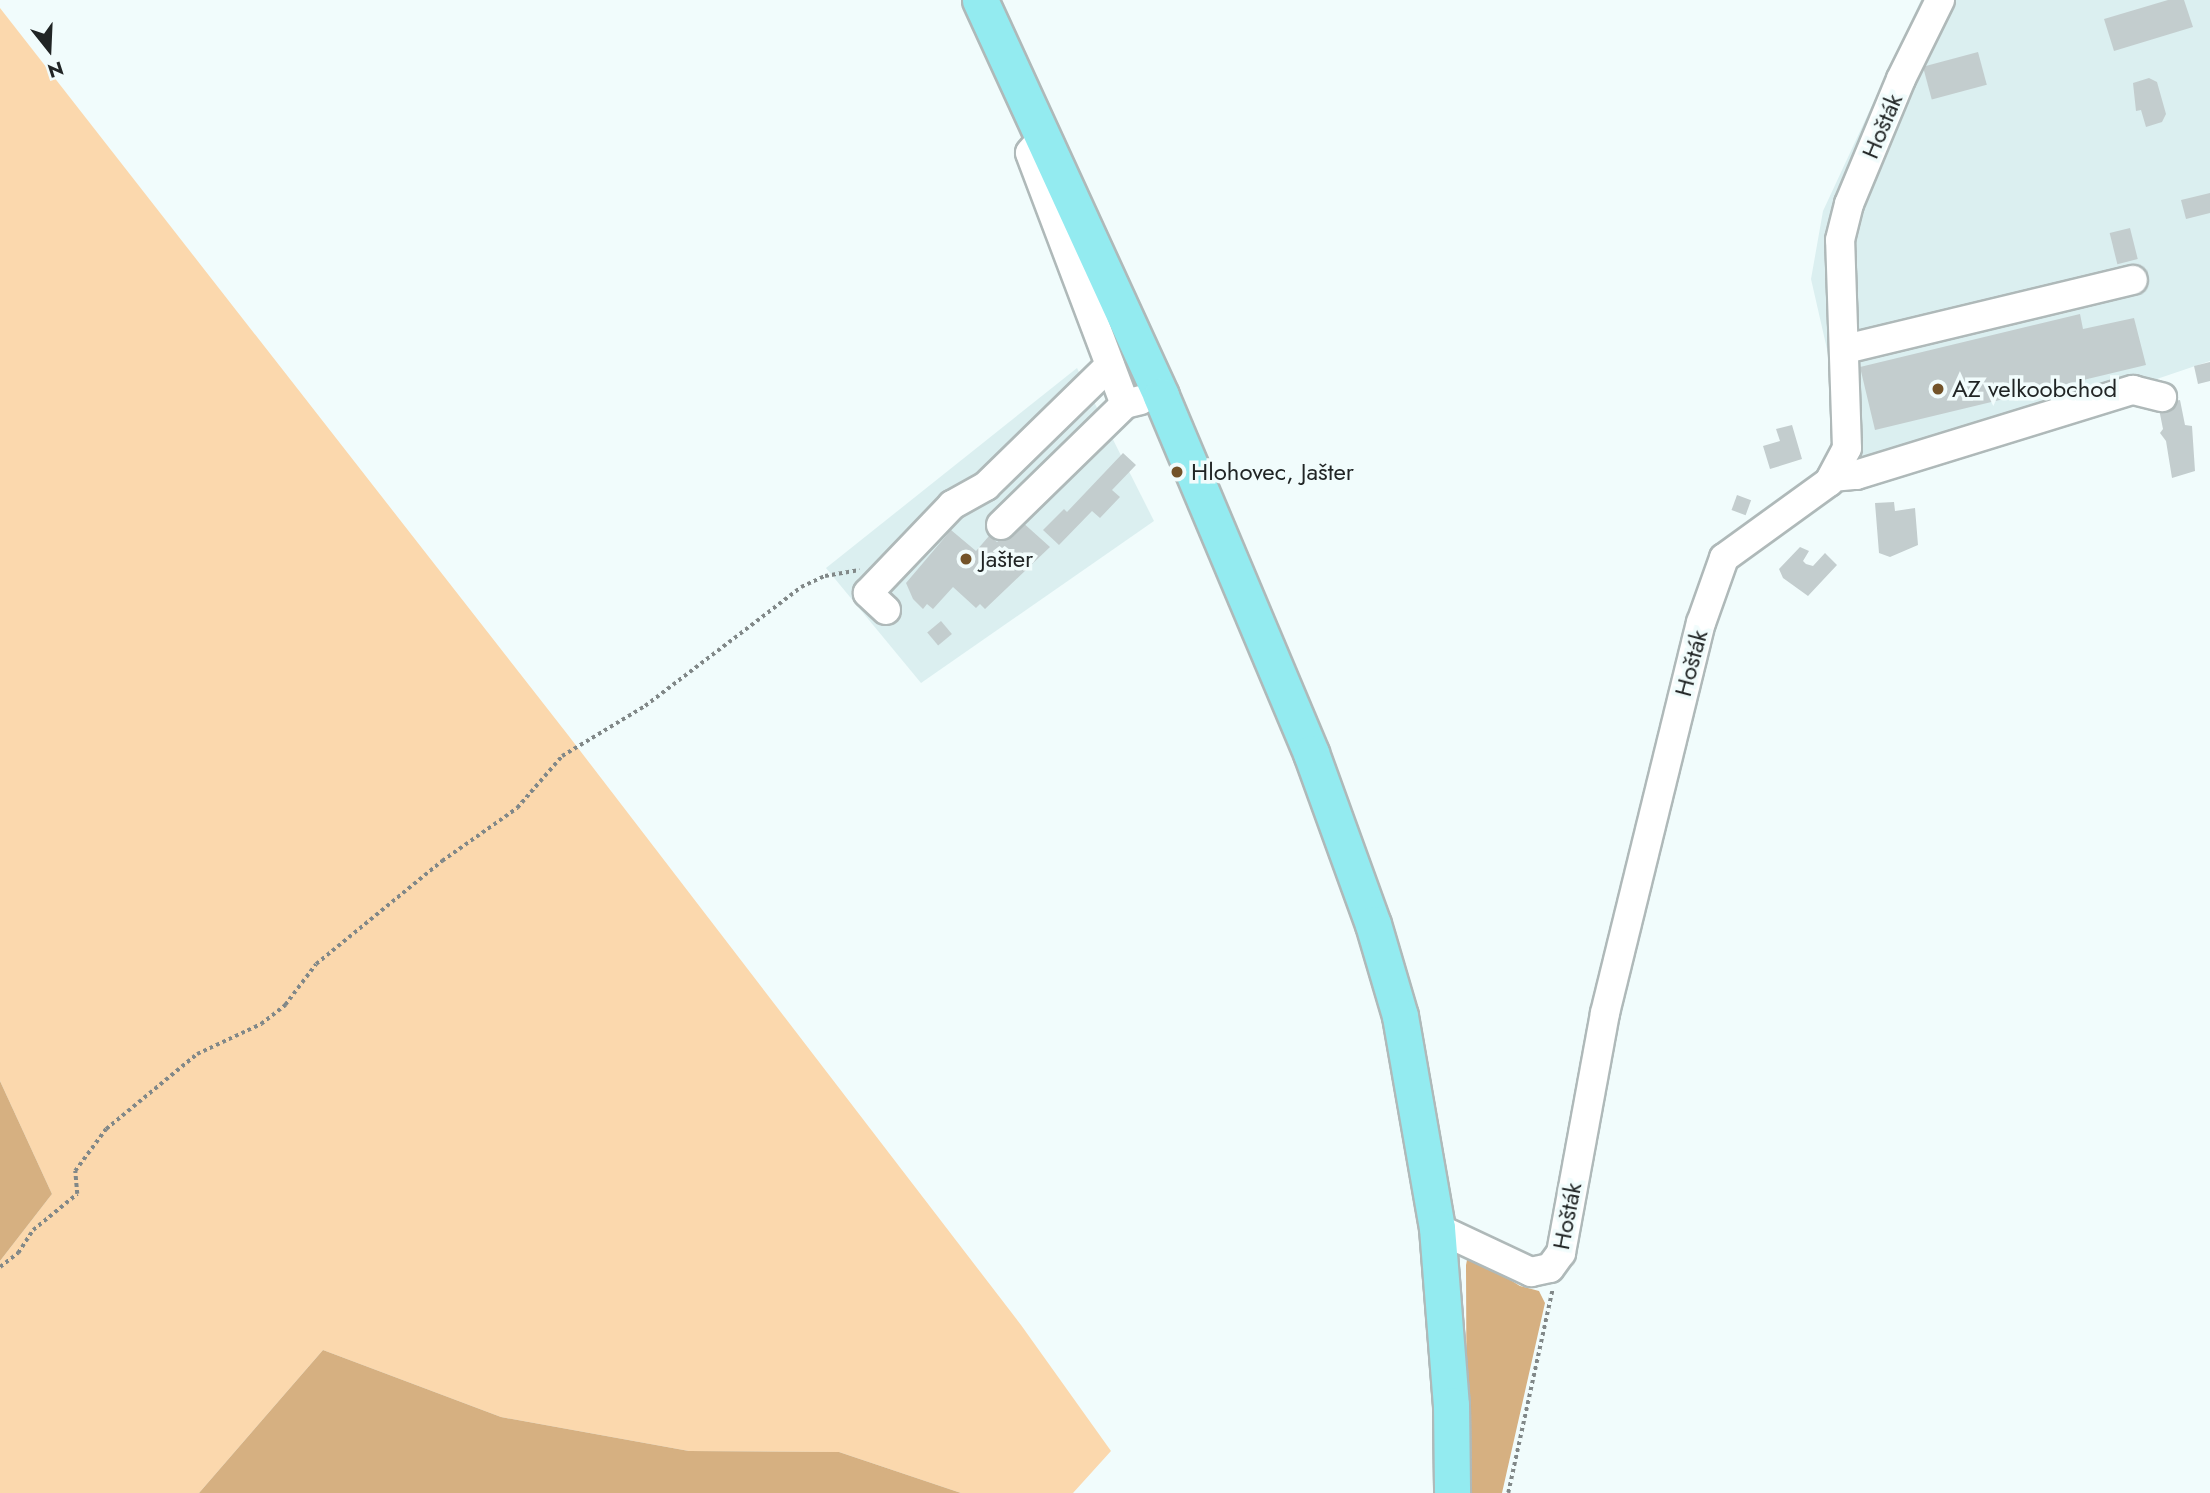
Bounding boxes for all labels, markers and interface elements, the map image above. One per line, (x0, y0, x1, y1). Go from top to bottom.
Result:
north arrow (14, 14, 84, 84)
text: N (44, 54, 67, 85)
street label: Hošták (1855, 89, 1909, 163)
place label: AZ velkoobchod (1952, 375, 2117, 403)
marker: AZ velkoobchod (1930, 381, 1946, 397)
place label: Hlohovec, Jašter (1191, 458, 1354, 486)
marker: Hlohovec, Jašter (1169, 464, 1185, 480)
place label: Jašter (980, 545, 1033, 573)
marker: Jašter (958, 551, 974, 567)
street label: Hošták (1668, 626, 1714, 700)
street label: Hošták (1546, 1180, 1588, 1252)

